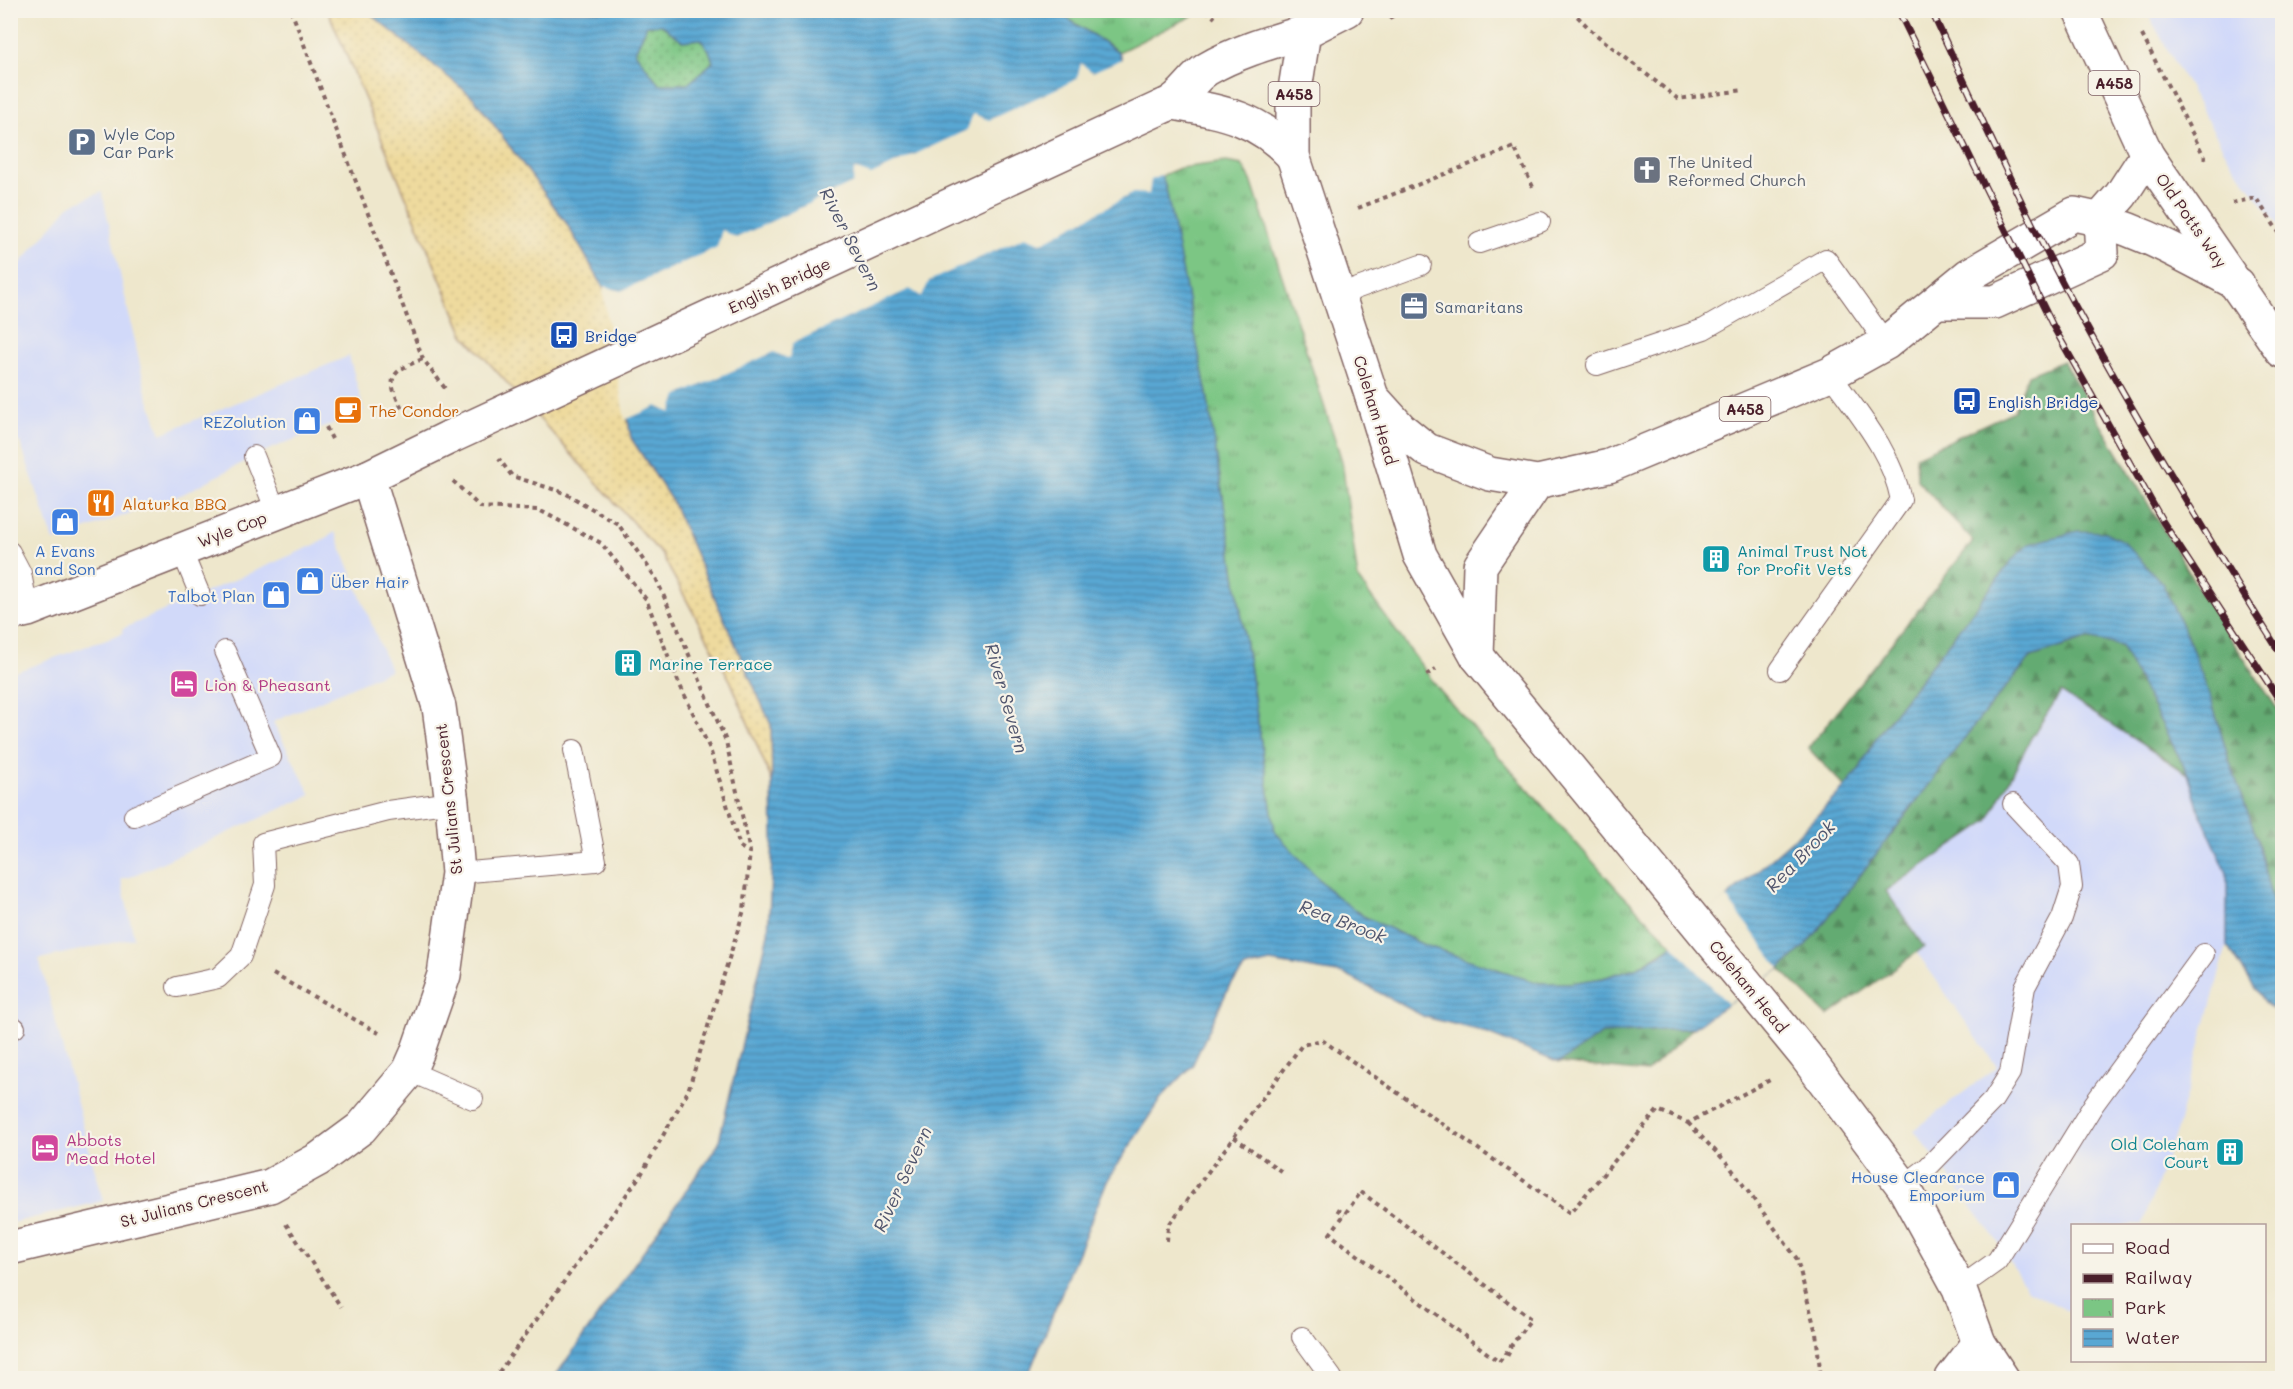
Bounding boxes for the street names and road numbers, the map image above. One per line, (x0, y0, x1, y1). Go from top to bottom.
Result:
road number: A458 (2088, 71, 2140, 95)
road number: A458 (1268, 82, 1320, 106)
street label: Old Potts Way (2152, 169, 2232, 271)
street label: English Bridge (725, 252, 833, 318)
street label: Coleham Head (1349, 353, 1403, 467)
road number: A458 (1720, 397, 1770, 421)
street label: Wyle Cop (195, 506, 270, 552)
street label: St Julians Crescent (430, 722, 466, 876)
street label: Coleham Head (1705, 935, 1793, 1037)
street label: St Julians Crescent (118, 1174, 270, 1232)

